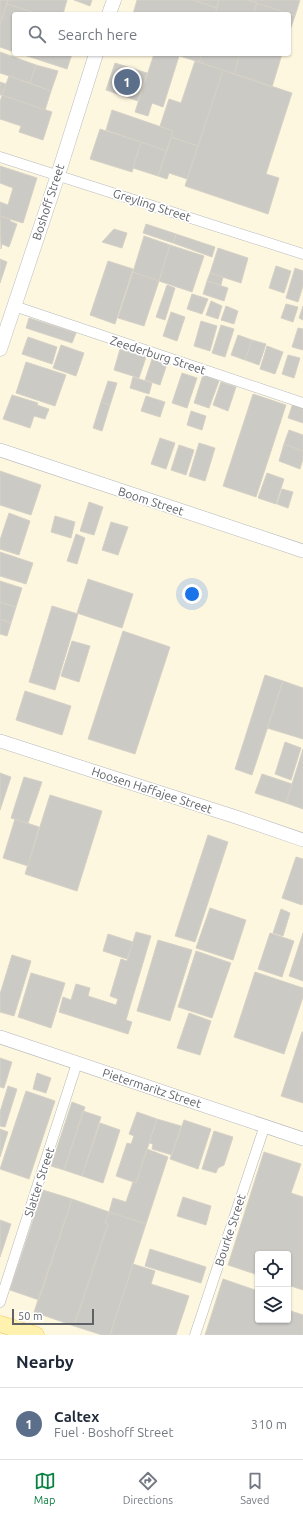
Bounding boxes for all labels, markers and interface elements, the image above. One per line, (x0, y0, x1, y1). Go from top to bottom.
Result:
search box (12, 12, 291, 56)
icon: search (26, 23, 48, 45)
text: Search here (58, 26, 137, 43)
pin: 1 (114, 67, 140, 97)
street label: Boshoff Street (30, 162, 66, 242)
street label: Greyling Street (111, 186, 193, 224)
street label: Zeederburg Street (109, 333, 208, 377)
street label: Boom Street (117, 484, 186, 518)
your location (182, 584, 202, 604)
street label: Hoosen Haffajee Street (90, 764, 214, 816)
street label: Pietermaritz Street (101, 1066, 203, 1110)
street label: Slatter Street (22, 1145, 56, 1218)
street label: Bourke Street (212, 1192, 248, 1268)
map controls (255, 1251, 291, 1323)
button: locate (255, 1251, 291, 1287)
button: layers (255, 1287, 291, 1323)
scale bar (12, 1307, 94, 1326)
text: 50 m (18, 1310, 42, 1322)
text: Nearby (16, 1352, 74, 1371)
text: Caltex (54, 1408, 99, 1425)
text: 1 (25, 1417, 33, 1431)
text: 310 m (251, 1417, 287, 1431)
text: Fuel · Boshoff Street (54, 1425, 174, 1439)
tab: Map (34, 1470, 56, 1506)
tab: Directions (123, 1470, 173, 1506)
tab: Saved (240, 1470, 269, 1506)

